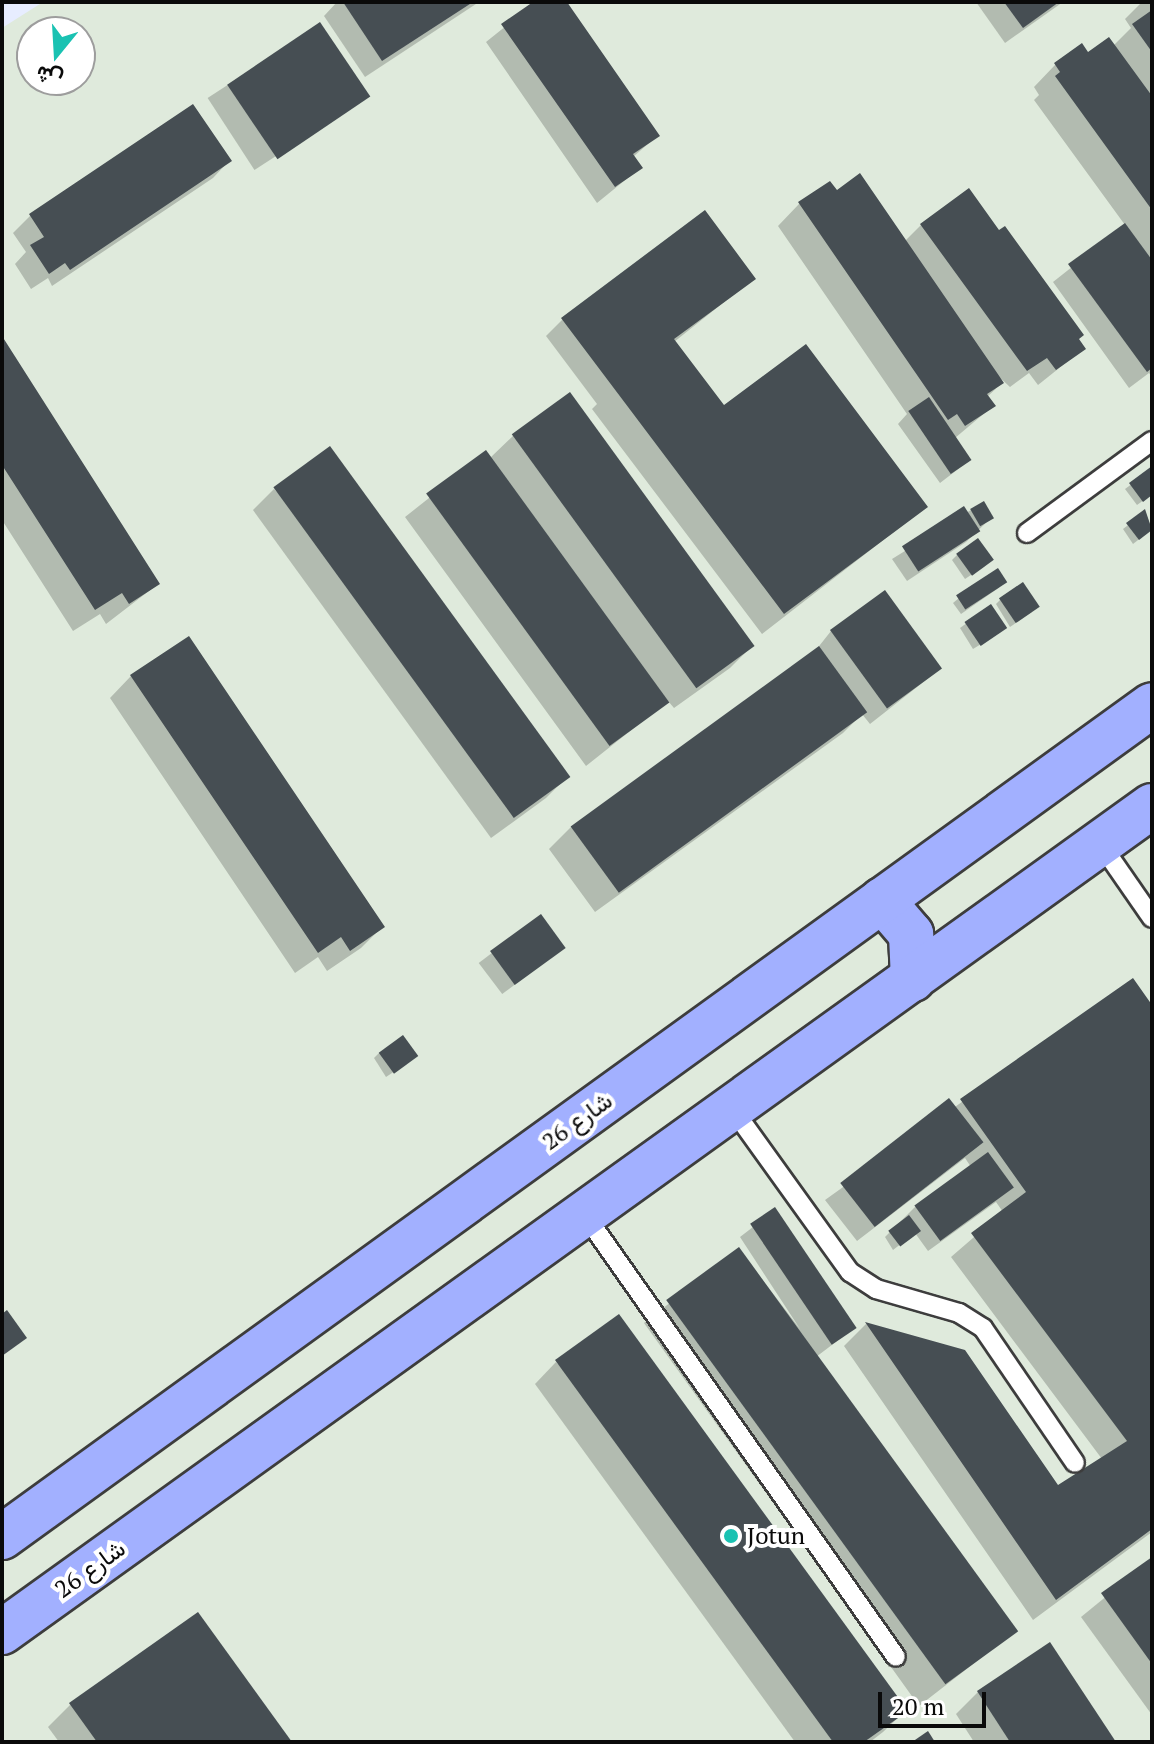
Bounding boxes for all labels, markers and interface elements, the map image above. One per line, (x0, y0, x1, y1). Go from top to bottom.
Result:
north arrow (16, 16, 96, 96)
text: ش (32, 60, 66, 95)
street label: شارع 26 (536, 1086, 618, 1156)
place label: Jotun (747, 1522, 805, 1550)
marker: Jotun (722, 1527, 740, 1545)
street label: شارع 26 (49, 1534, 131, 1604)
scale bar (882, 1676, 990, 1726)
text: 20 m (892, 1690, 944, 1722)

